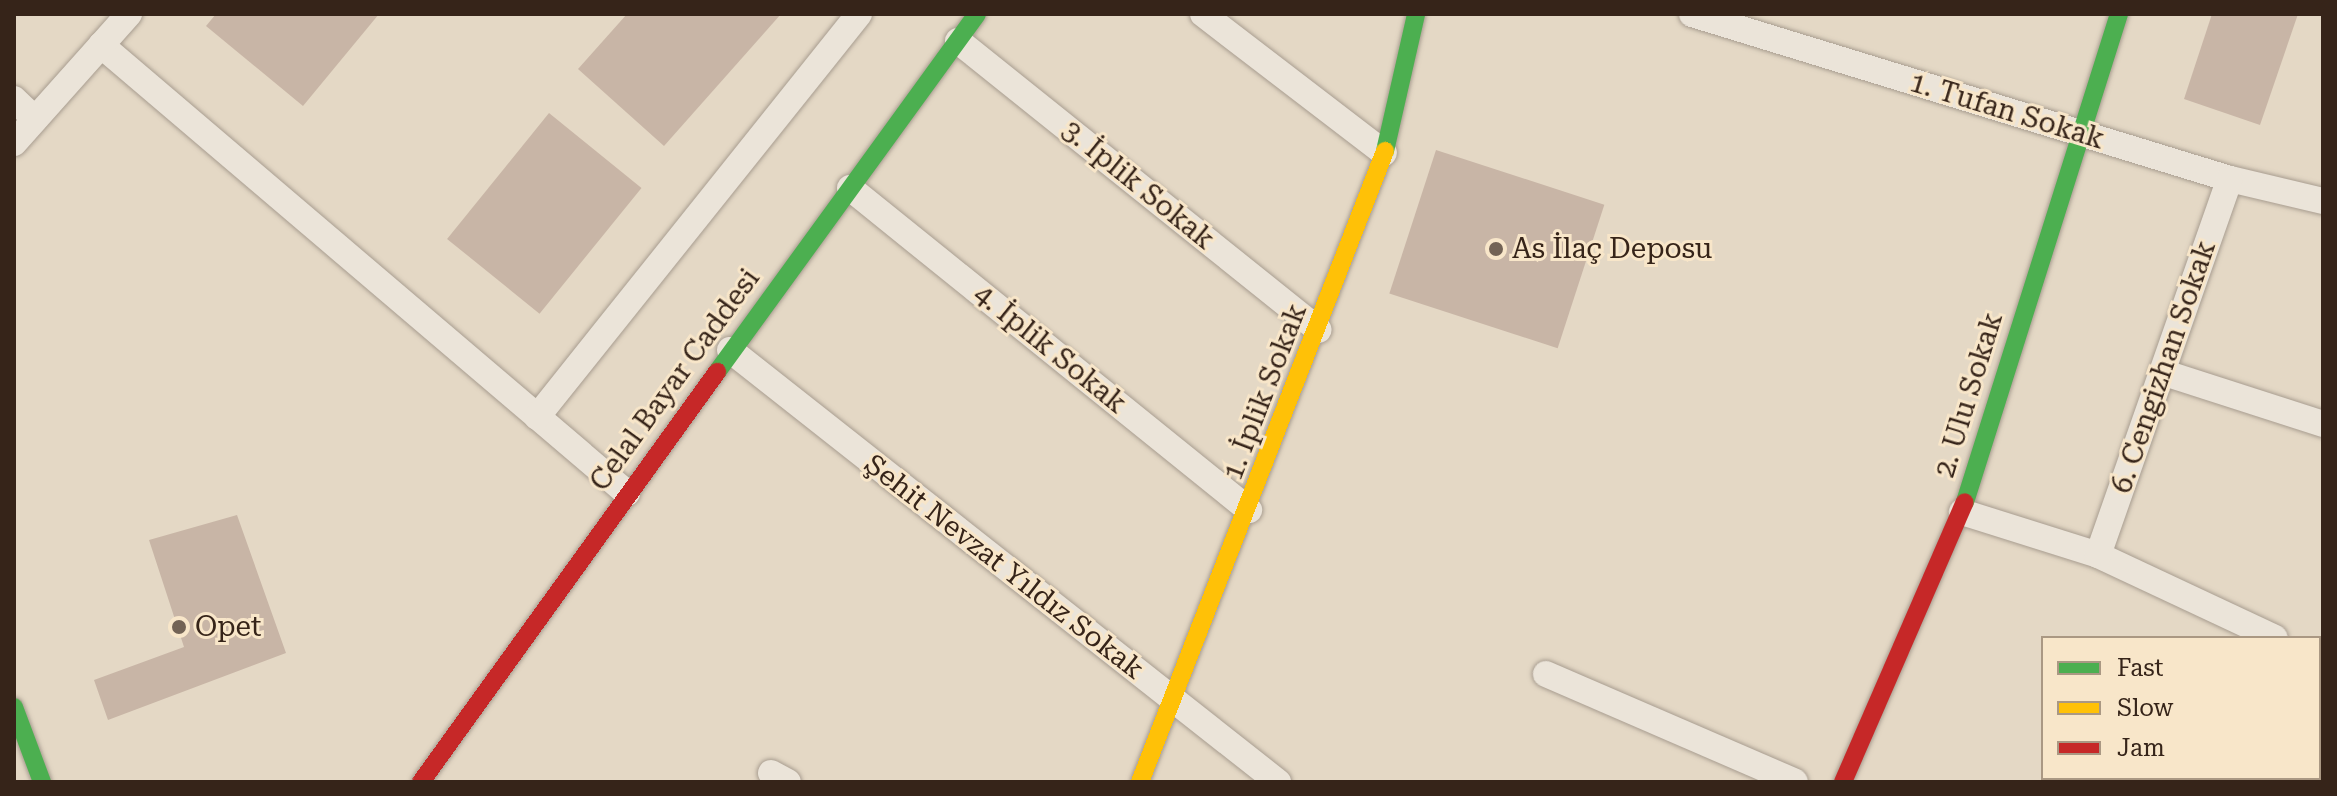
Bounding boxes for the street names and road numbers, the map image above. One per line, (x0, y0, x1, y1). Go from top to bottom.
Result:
street label: 1. Tufan Sokak (1906, 65, 2108, 157)
street label: 3. İplik Sokak (1055, 113, 1221, 257)
street label: 6. Cengizhan Sokak (2105, 236, 2223, 498)
street label: Celal Bayar Caddesi (583, 262, 767, 498)
street label: 4. İplik Sokak (967, 277, 1133, 421)
street label: 1. İplik Sokak (1216, 299, 1314, 485)
street label: 2. Ulu Sokak (1928, 309, 2010, 481)
street label: Şehit Nevzat Yıldız Sokak (858, 448, 1150, 686)

